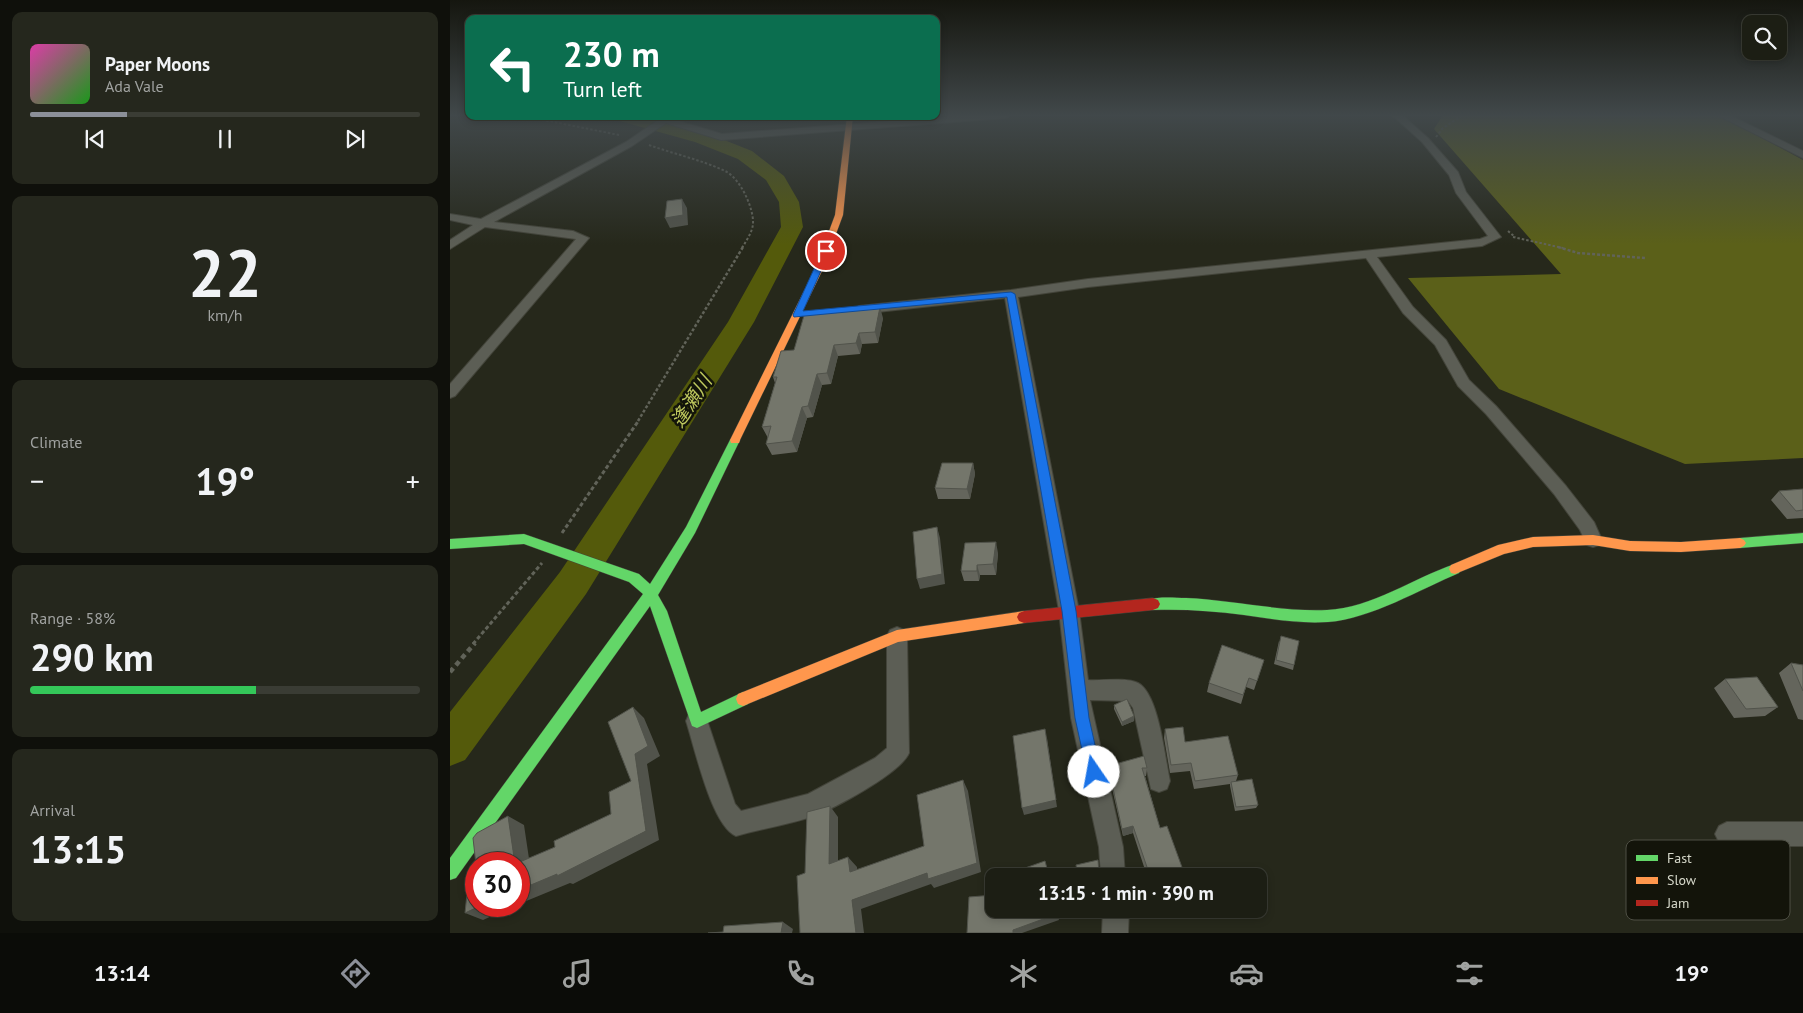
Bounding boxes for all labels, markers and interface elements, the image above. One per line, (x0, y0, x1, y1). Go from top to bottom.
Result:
map controls (1742, 15, 1787, 60)
button: search (1742, 15, 1787, 60)
text: 230 m (563, 31, 660, 77)
icon: left (480, 35, 545, 100)
text: Paper Moons (105, 52, 210, 76)
text: Turn left (563, 75, 642, 103)
text: Ada Vale (105, 76, 164, 96)
icon: previous (81, 125, 109, 153)
icon: pause (211, 125, 239, 153)
icon: next (341, 125, 369, 153)
text: 22 (188, 230, 262, 314)
pin (805, 230, 847, 272)
icon: arrive (812, 237, 840, 265)
text: km/h (207, 305, 243, 325)
water label: 逢瀬川 (665, 369, 718, 431)
text: Climate (30, 432, 82, 452)
text: 19° (195, 456, 255, 505)
text: − (30, 462, 44, 499)
text: + (406, 462, 420, 499)
text: Range · 58% (30, 608, 115, 628)
text: 290 km (30, 632, 154, 681)
position arrow (1067, 745, 1119, 797)
text: Arrival (30, 800, 75, 820)
text: 13:15 (30, 824, 126, 873)
legend (1626, 840, 1790, 920)
text: Fast (1667, 849, 1692, 867)
speed limit sign: 30 (465, 852, 530, 917)
text: Slow (1667, 871, 1697, 889)
text: 13:15 · 1 min · 390 m (1038, 881, 1214, 905)
text: Jam (1666, 894, 1689, 912)
icon: directions (338, 956, 373, 991)
icon: music (560, 956, 595, 991)
icon: phone (783, 956, 818, 991)
icon: climate (1006, 956, 1041, 991)
icon: car (1229, 956, 1264, 991)
icon: filters (1452, 956, 1487, 991)
text: 13:14 (94, 959, 150, 987)
text: 19° (1674, 959, 1709, 987)

